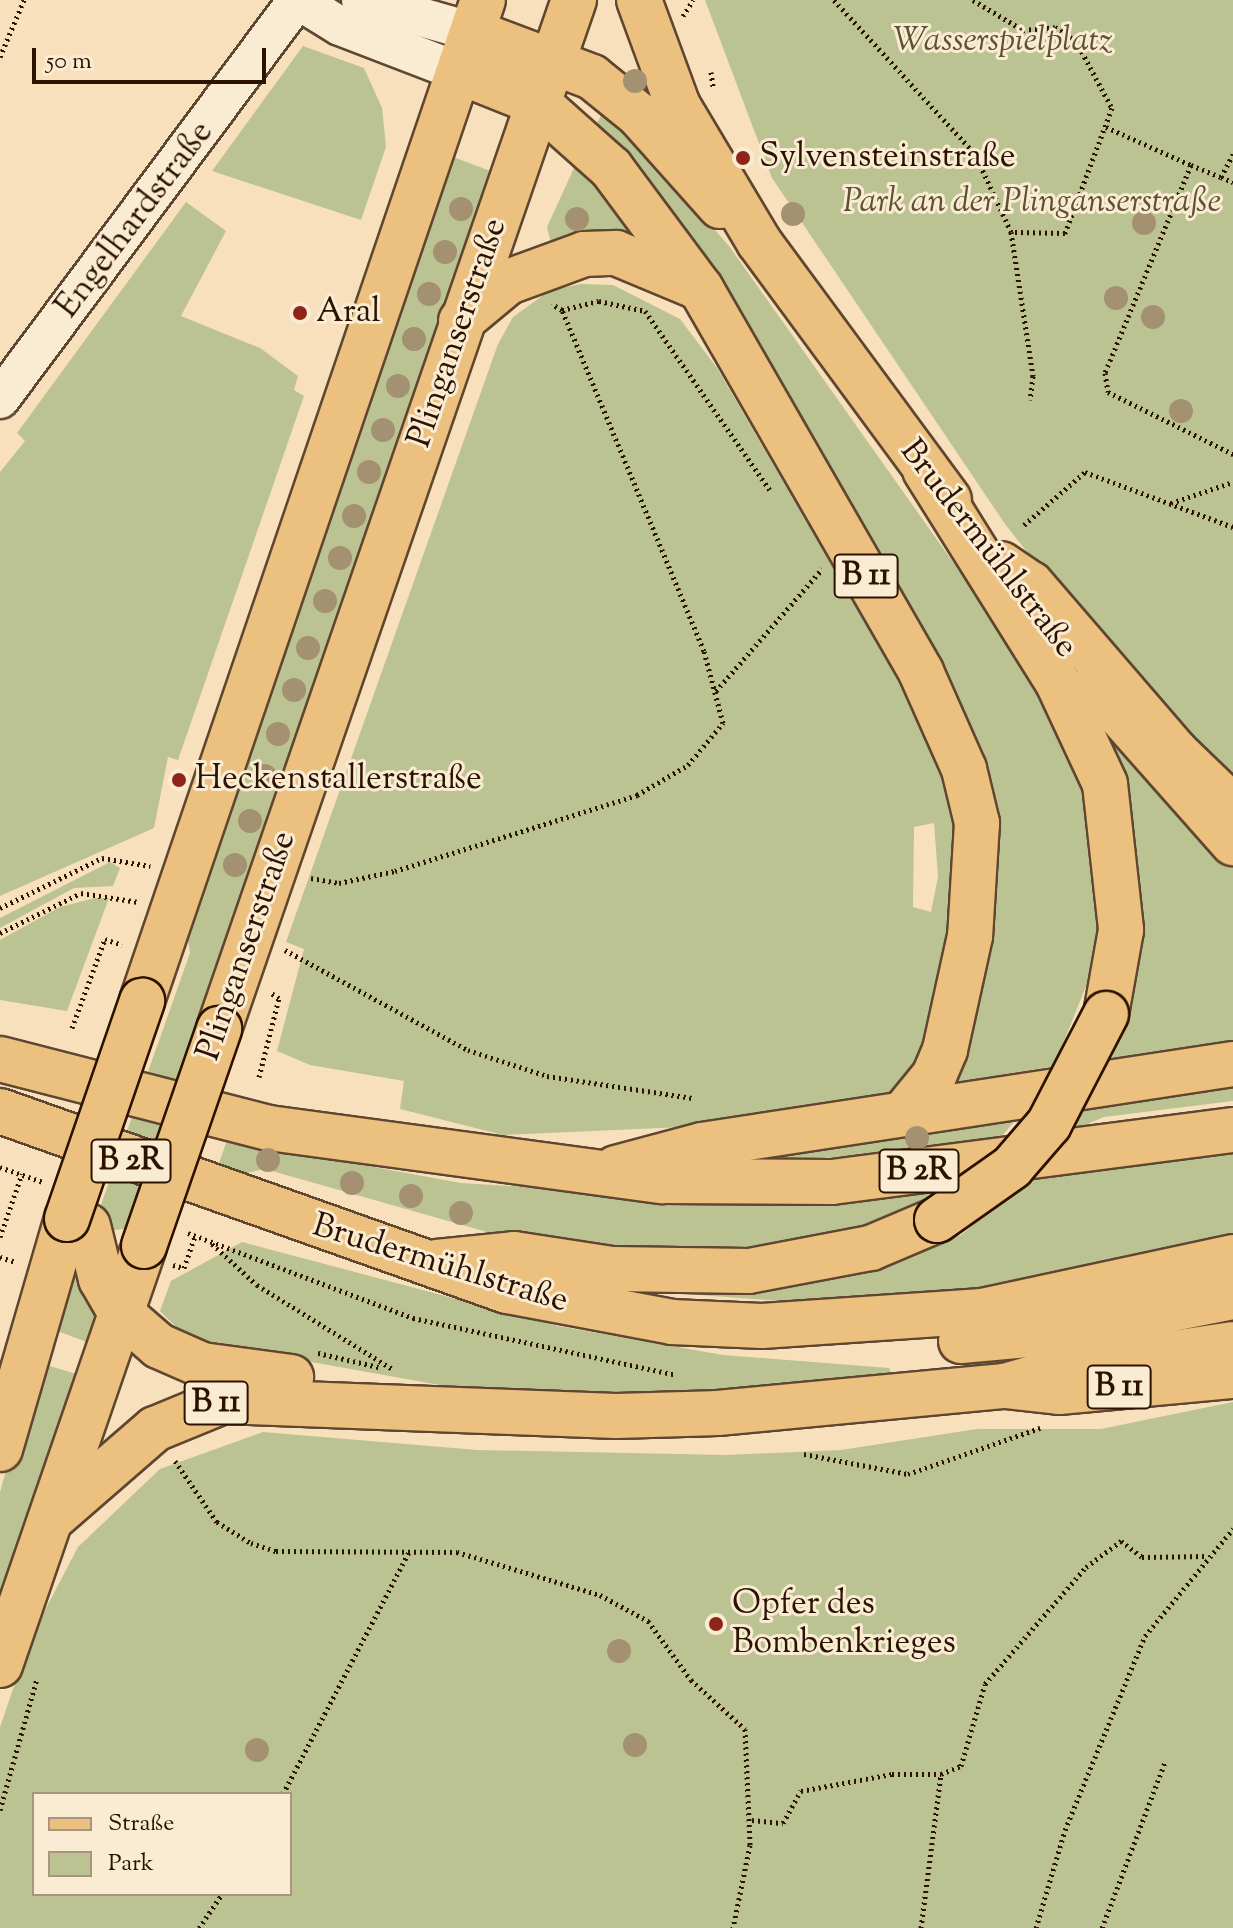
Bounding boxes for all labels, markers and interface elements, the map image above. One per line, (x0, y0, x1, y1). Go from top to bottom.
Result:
park label: Wasserspielplatz (893, 22, 1113, 62)
scale bar (36, 32, 270, 82)
text: 50 m (46, 45, 92, 79)
street label: Engelhardstraße (48, 113, 222, 327)
place label: Sylvensteinstraße (759, 138, 1016, 178)
marker: Sylvensteinstraße (734, 149, 752, 167)
park label: Park an der Plinganserstraße (843, 183, 1221, 223)
street label: Plinganserstraße (400, 213, 516, 453)
place label: Aral (316, 293, 381, 333)
marker: Aral (291, 304, 309, 322)
street label: Brudermühlstraße (890, 432, 1086, 666)
road number: B 11 (832, 548, 900, 604)
place label: Heckenstallerstraße (195, 760, 482, 800)
marker: Heckenstallerstraße (170, 771, 188, 789)
street label: Plinganserstraße (189, 826, 305, 1066)
road number: B 2R (89, 1133, 173, 1189)
road number: B 2R (877, 1143, 961, 1199)
street label: Brudermühlstraße (307, 1206, 573, 1322)
road number: B 11 (1085, 1359, 1153, 1415)
road number: B 11 (182, 1375, 250, 1431)
place label: Opfer des Bombenkrieges (732, 1584, 956, 1664)
marker: Opfer des Bombenkrieges (707, 1615, 725, 1633)
legend (32, 1792, 292, 1896)
text: Straße (108, 1807, 174, 1841)
text: Park (108, 1847, 154, 1881)

